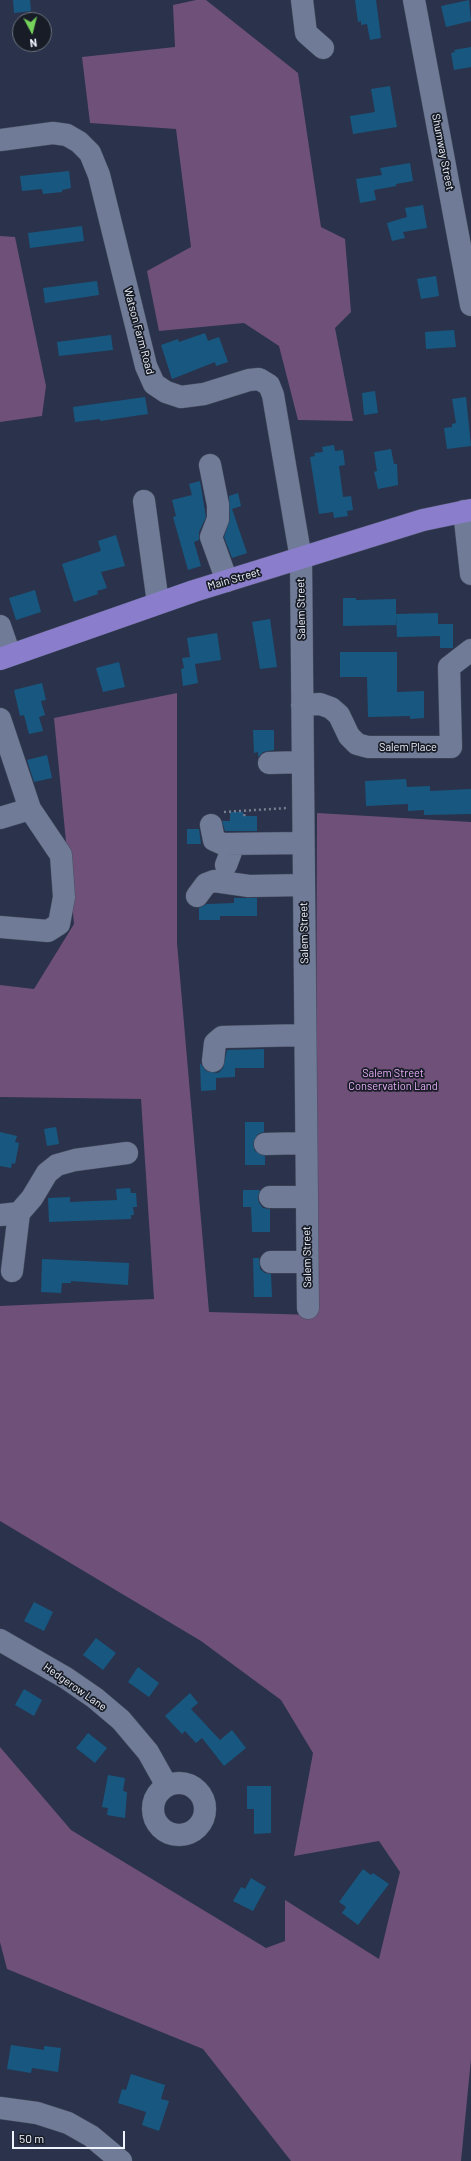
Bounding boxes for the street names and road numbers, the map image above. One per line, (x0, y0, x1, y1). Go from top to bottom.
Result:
street label: Shumway Street (429, 112, 457, 192)
street label: Watson Farm Road (121, 286, 157, 376)
street label: Main Street (206, 565, 262, 593)
street label: Salem Street (294, 578, 308, 640)
street label: Salem Place (379, 740, 437, 754)
street label: Salem Street (297, 902, 311, 964)
street label: Salem Street (300, 1226, 314, 1288)
street label: Hedgerow Lane (41, 1660, 109, 1714)

